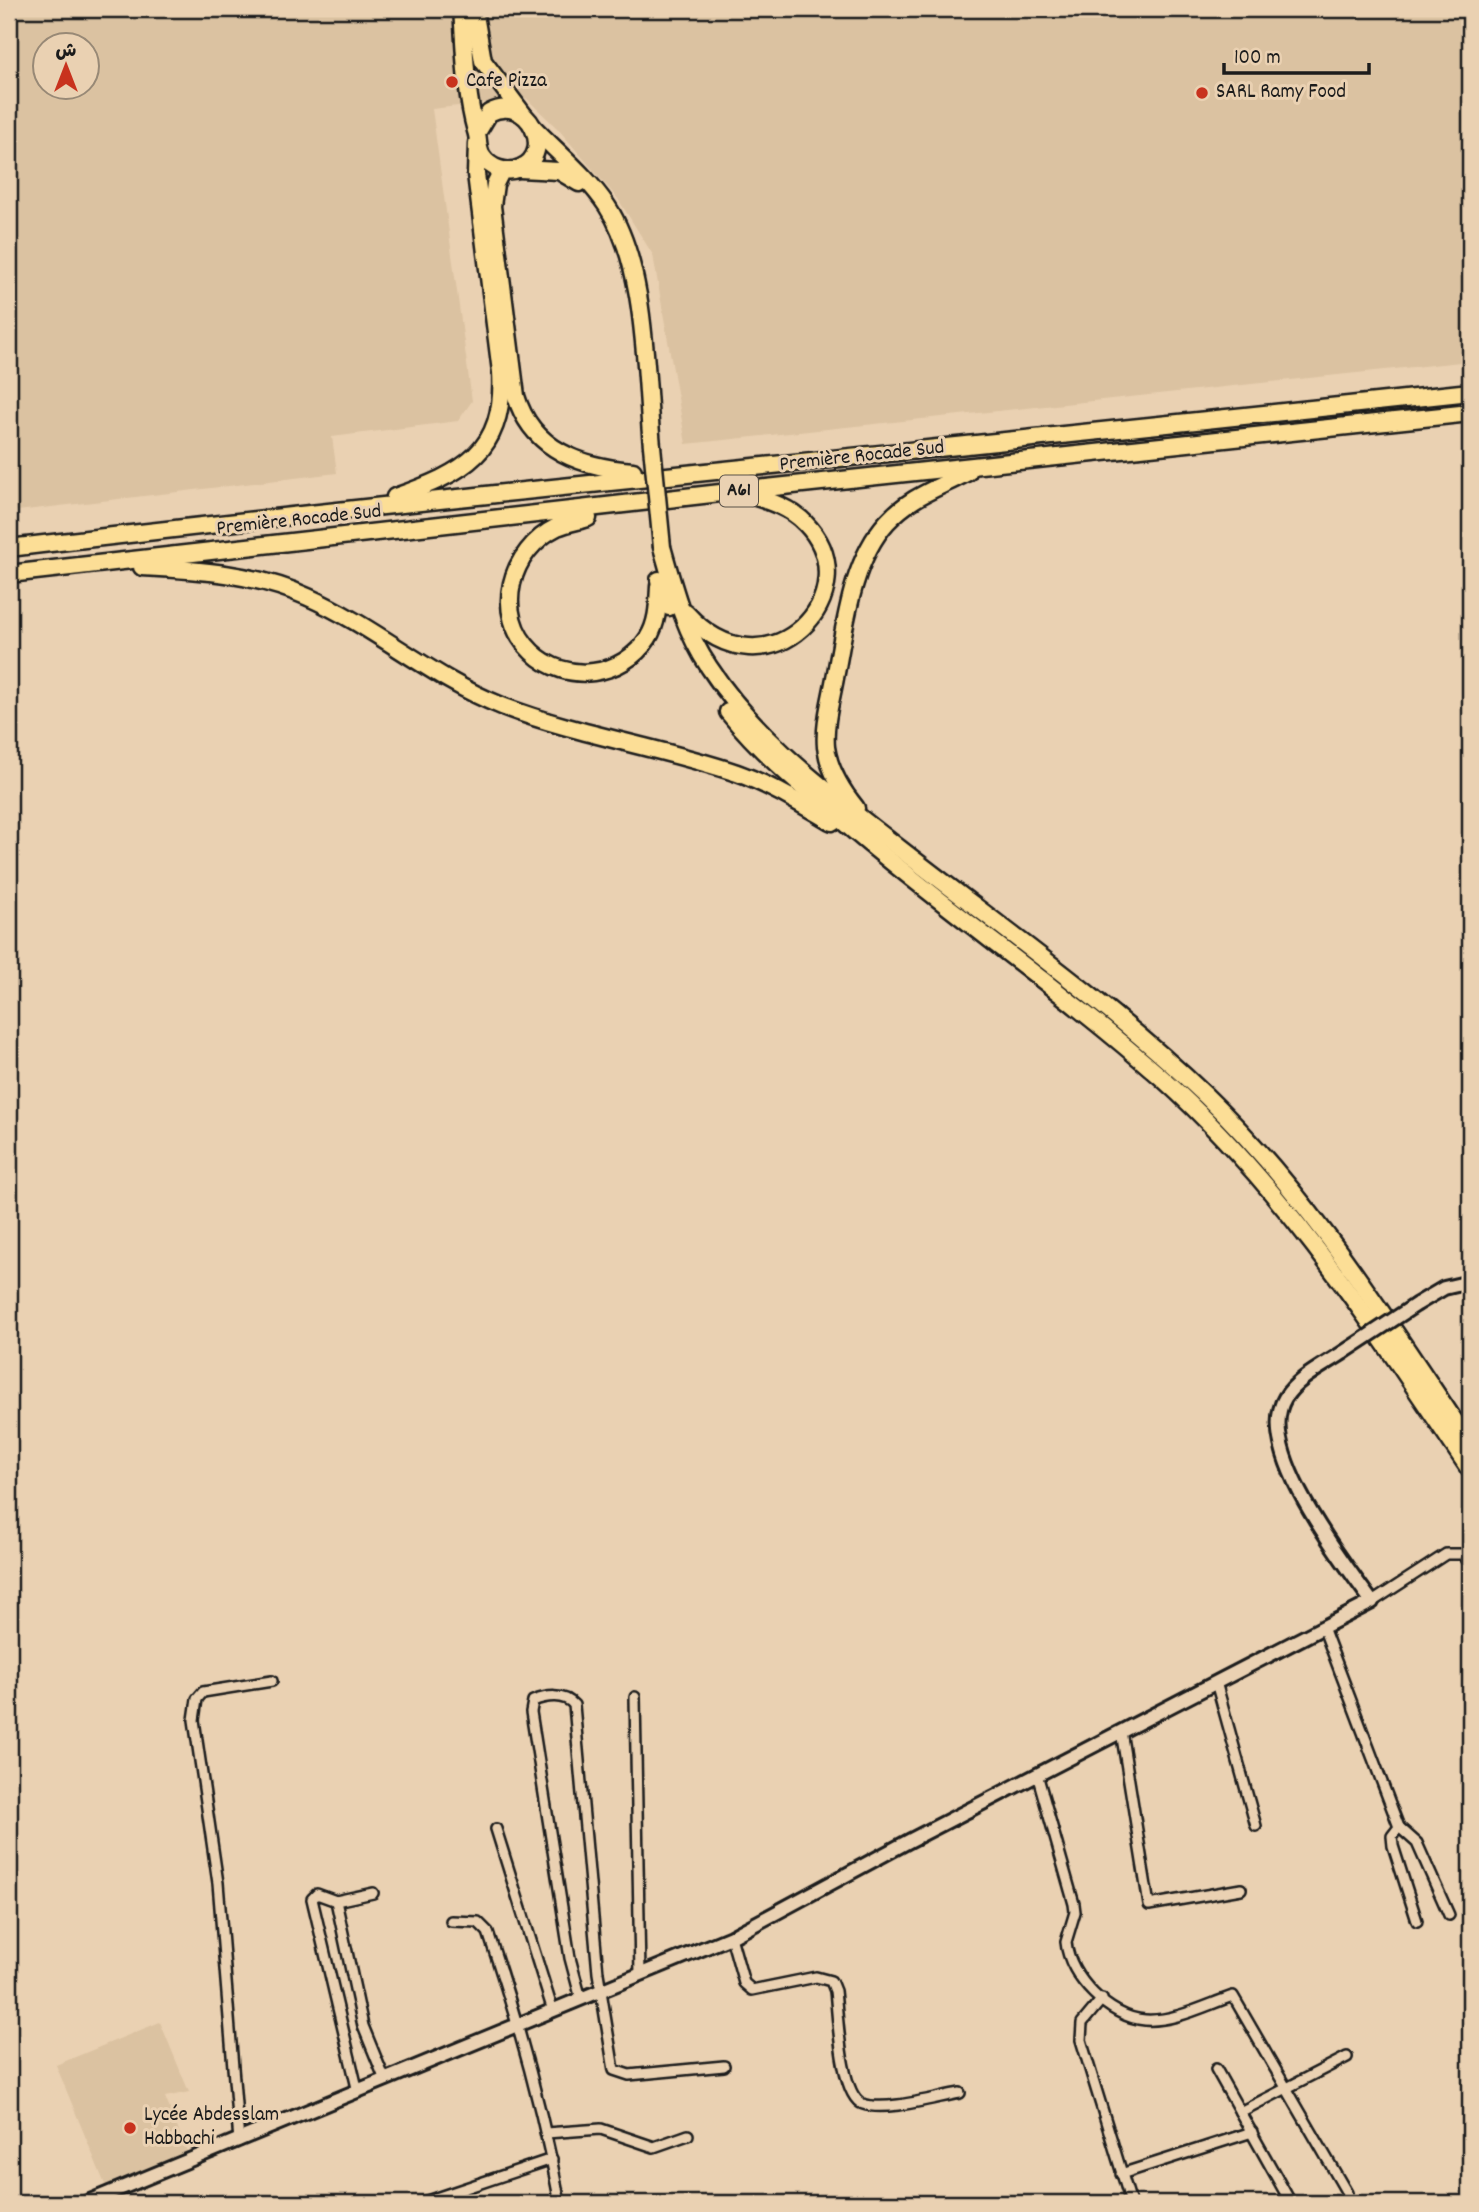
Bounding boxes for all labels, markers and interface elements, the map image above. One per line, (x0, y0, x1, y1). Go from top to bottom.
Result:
north arrow (32, 32, 102, 102)
scale bar (1224, 32, 1369, 76)
text: ش (56, 39, 77, 66)
text: 100 m (1234, 44, 1281, 74)
place label: Cafe Pizza (466, 67, 548, 97)
marker: Cafe Pizza (444, 74, 460, 90)
place label: SARL Ramy Food (1216, 78, 1346, 108)
marker: SARL Ramy Food (1194, 85, 1210, 101)
street label: Première Rocade Sud (778, 433, 946, 481)
road number: A61 (720, 476, 758, 506)
street label: Première Rocade Sud (215, 497, 383, 545)
place label: Lycée Abdesslam Habbachi (144, 2101, 279, 2155)
marker: Lycée Abdesslam Habbachi (122, 2120, 138, 2136)

